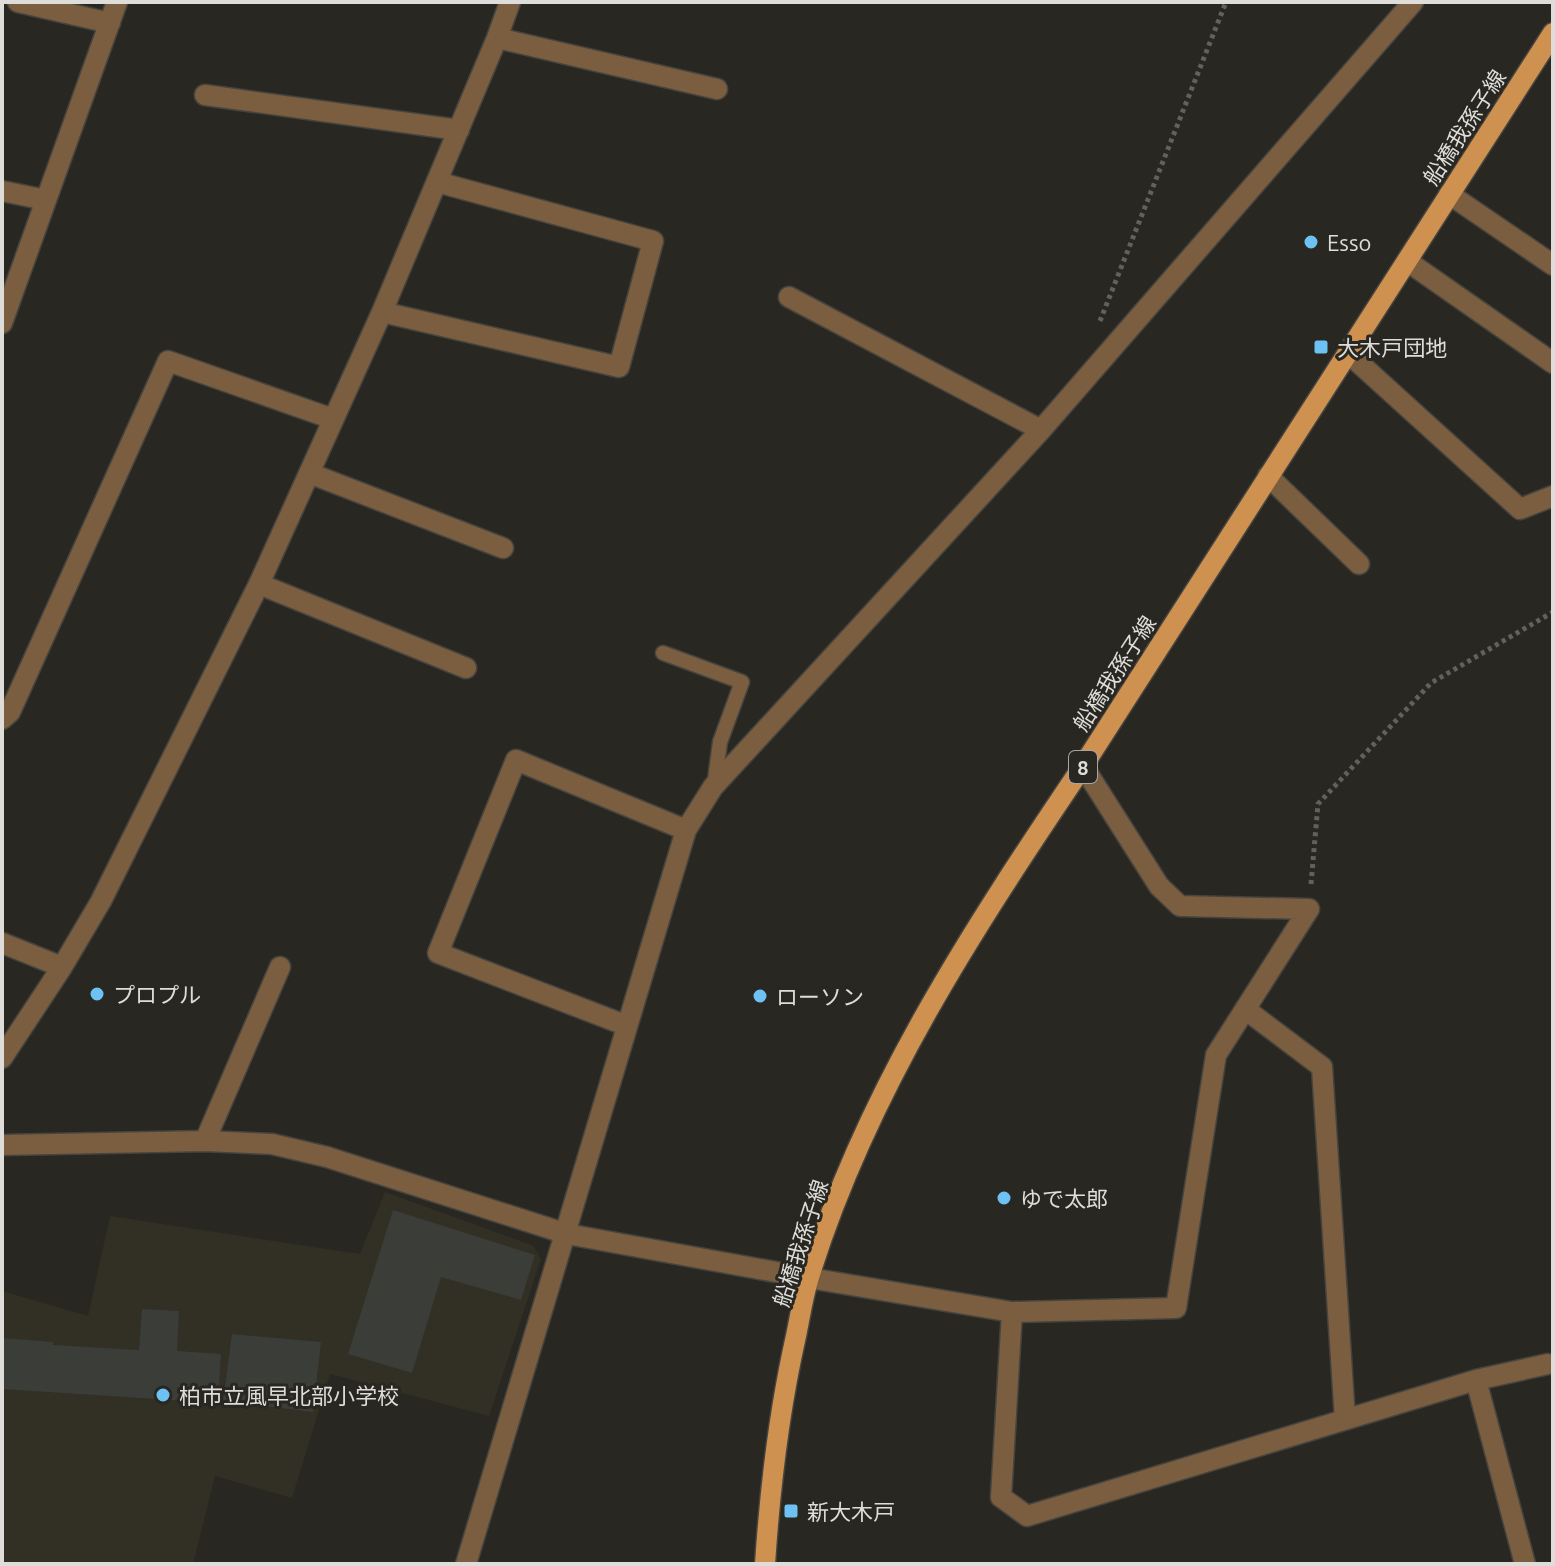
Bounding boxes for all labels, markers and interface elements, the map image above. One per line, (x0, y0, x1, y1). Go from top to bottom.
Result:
street label: 船橋我孫子線 (1418, 65, 1510, 189)
place label: Esso (1327, 230, 1371, 255)
marker: Esso (1302, 233, 1320, 251)
place label: 大木戸団地 (1337, 335, 1447, 360)
marker: 大木戸団地 (1312, 338, 1330, 356)
street label: 船橋我孫子線 (1068, 611, 1160, 735)
road number: 8 (1069, 751, 1097, 783)
place label: プロプル (113, 982, 201, 1007)
place label: ローソン (776, 984, 864, 1009)
marker: プロプル (88, 985, 106, 1003)
marker: ローソン (751, 987, 769, 1005)
street label: 船橋我孫子線 (768, 1176, 832, 1310)
place label: ゆで太郎 (1020, 1186, 1108, 1211)
marker: ゆで太郎 (995, 1189, 1013, 1207)
place label: 柏市立風早北部小学校 (179, 1383, 399, 1408)
marker: 柏市立風早北部小学校 (154, 1386, 172, 1404)
place label: 新大木戸 (807, 1499, 895, 1524)
marker: 新大木戸 (782, 1502, 800, 1520)

